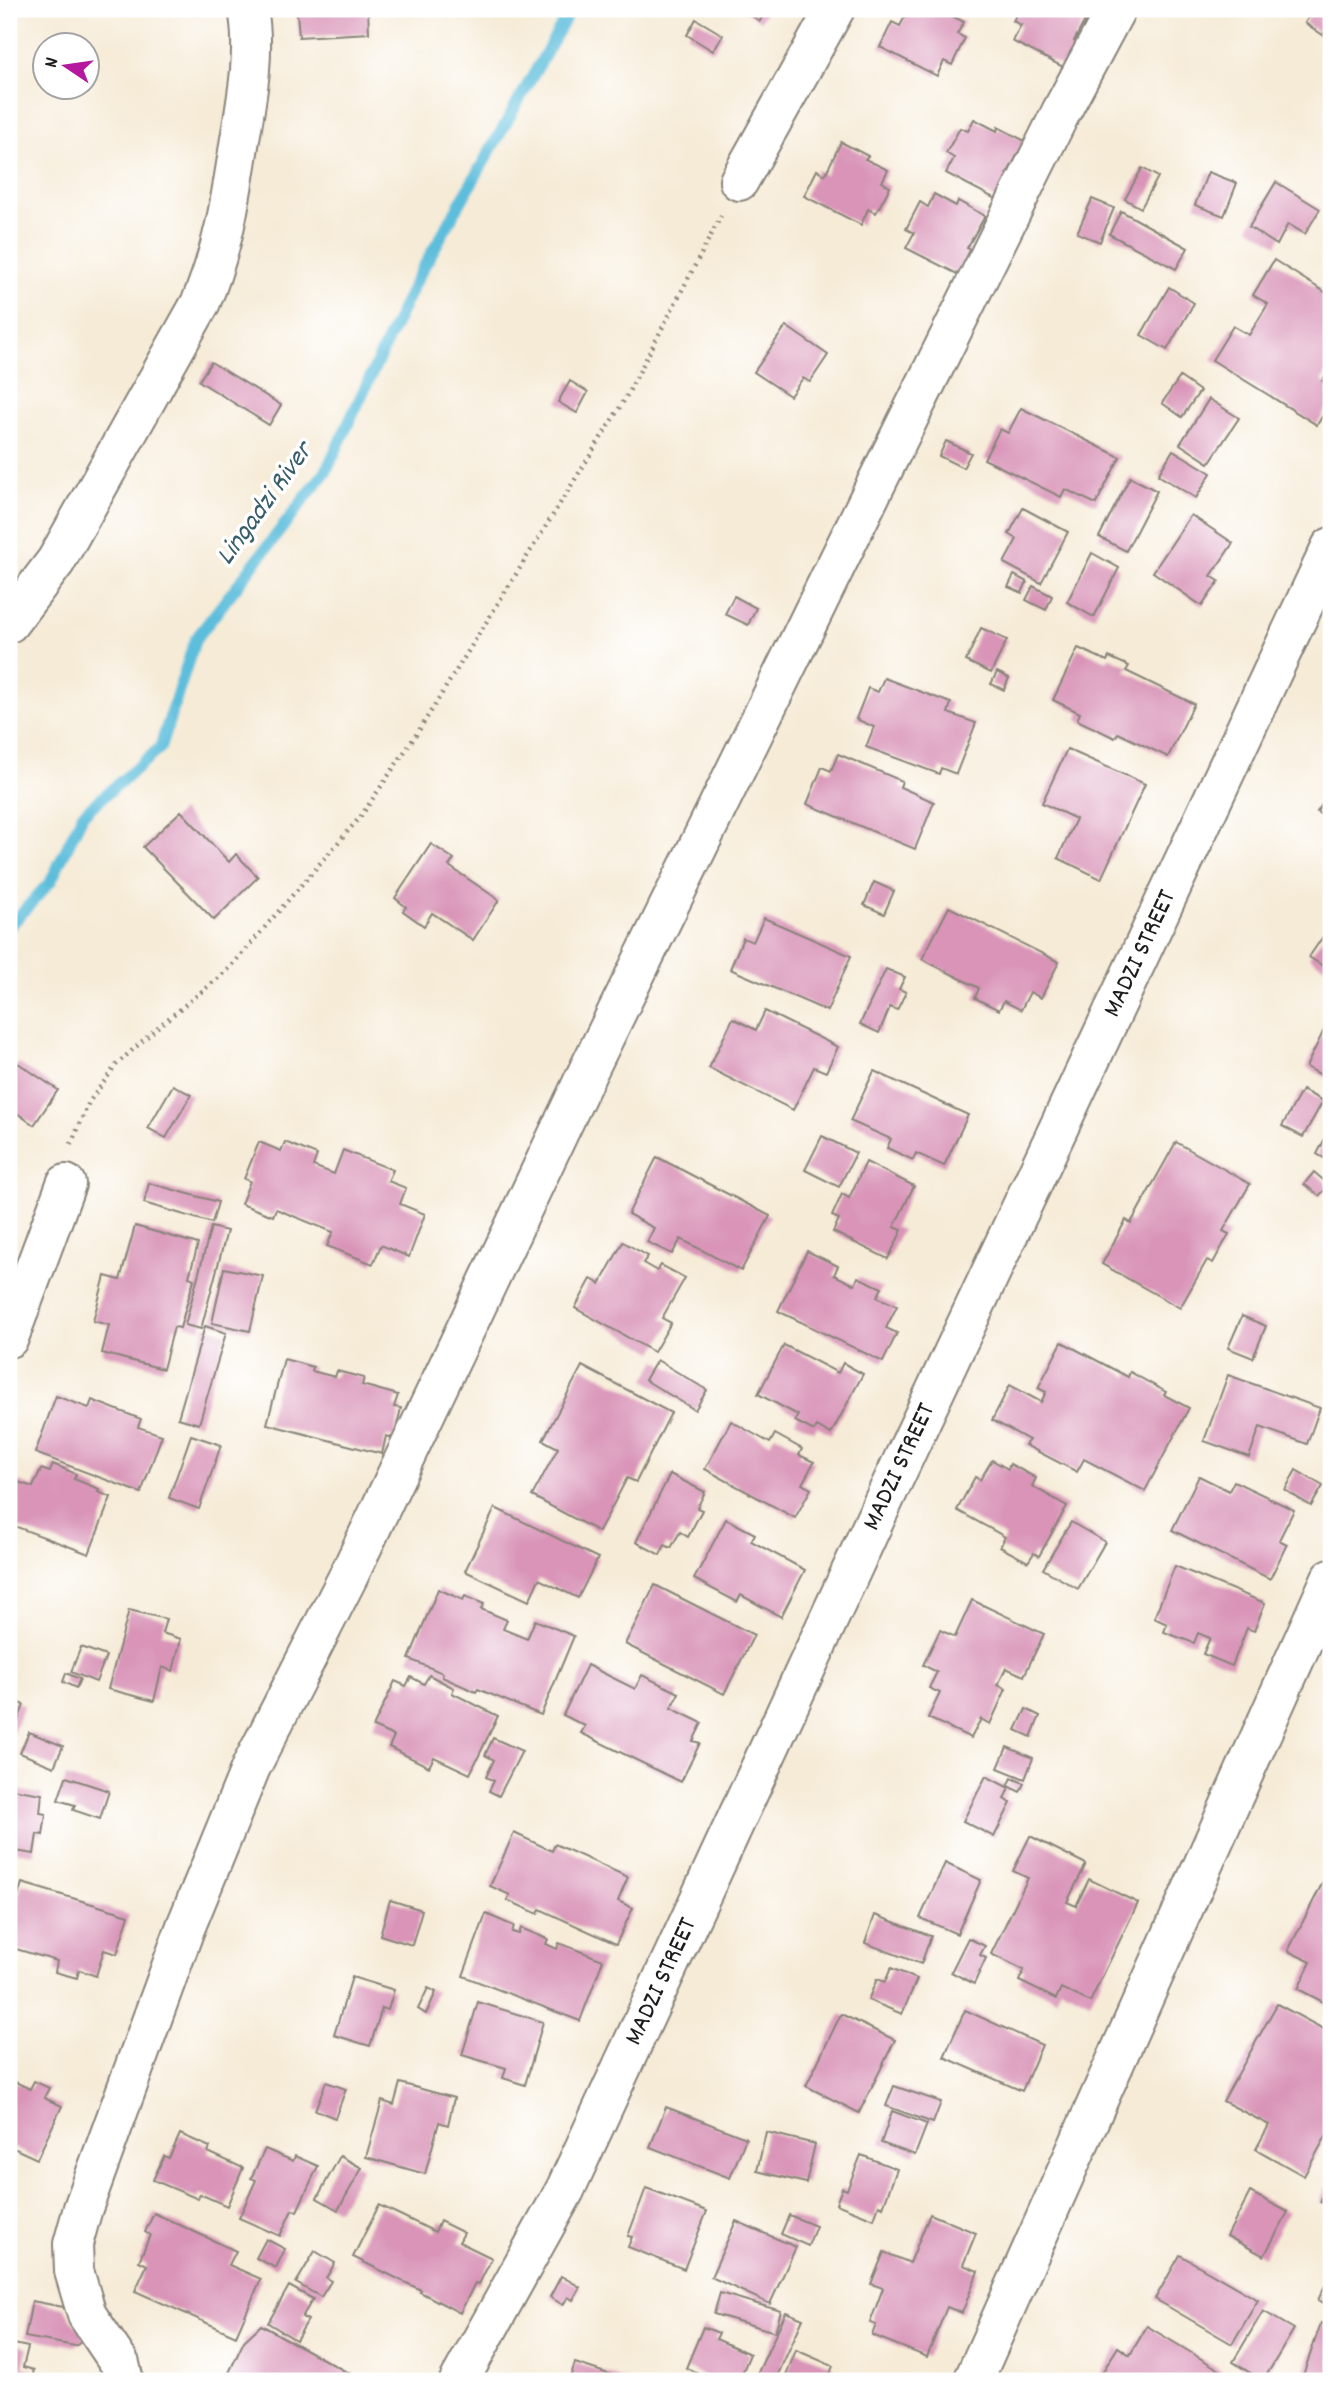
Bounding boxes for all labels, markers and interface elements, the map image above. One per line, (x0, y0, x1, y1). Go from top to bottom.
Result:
north arrow (32, 32, 102, 102)
text: N (39, 55, 67, 71)
water label: Lingadzi River (208, 432, 326, 575)
street label: MADZI STREET (1094, 883, 1186, 1024)
street label: MADZI STREET (854, 1397, 946, 1537)
street label: MADZI STREET (616, 1911, 707, 2052)

